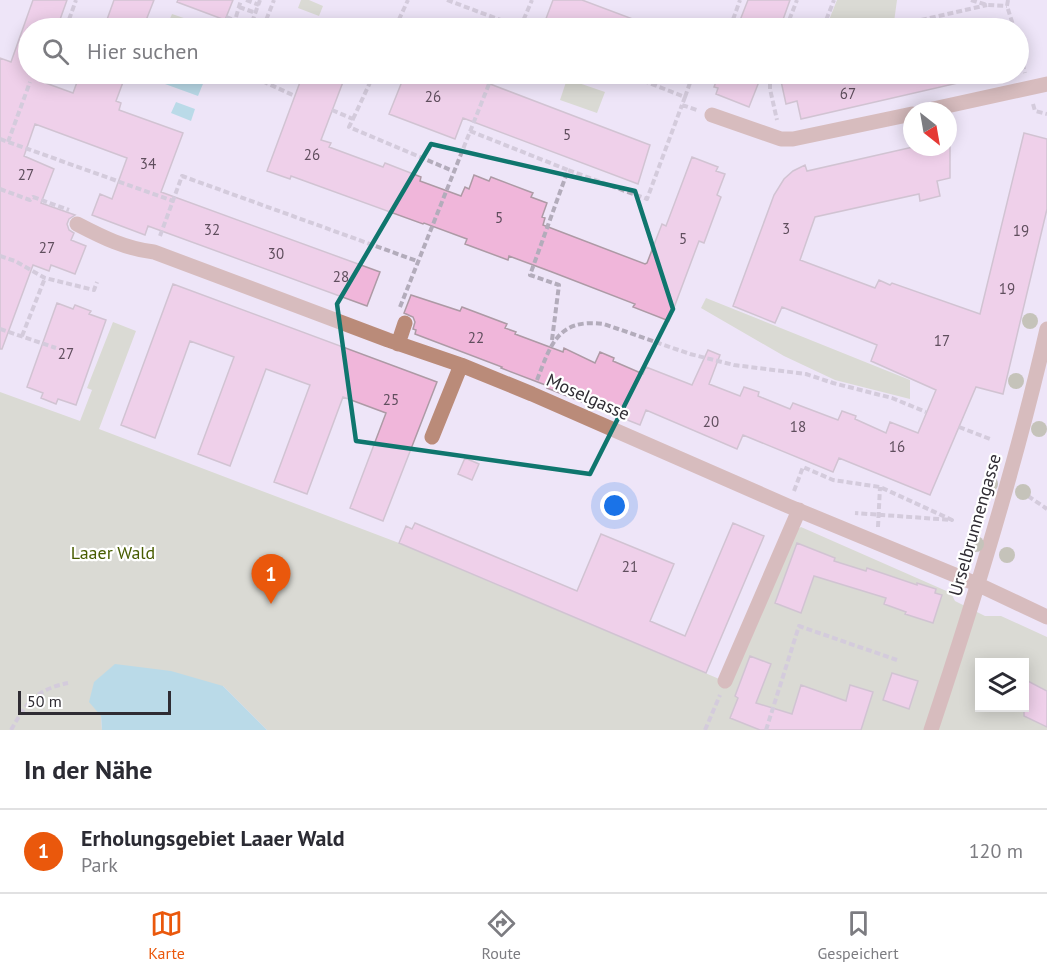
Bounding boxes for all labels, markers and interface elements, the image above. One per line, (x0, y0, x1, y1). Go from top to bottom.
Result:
search box (18, 18, 1029, 84)
icon: search (39, 35, 72, 68)
text: Hier suchen (87, 37, 199, 65)
house number: 67 (840, 84, 856, 103)
house number: 26 (425, 87, 441, 106)
north arrow (903, 102, 957, 156)
house number: 5 (563, 125, 571, 144)
house number: 26 (304, 145, 320, 164)
house number: 34 (140, 154, 156, 173)
house number: 27 (18, 165, 34, 184)
house number: 5 (495, 208, 503, 227)
house number: 3 (782, 219, 790, 238)
house number: 32 (204, 220, 220, 239)
house number: 19 (1013, 221, 1029, 240)
house number: 5 (679, 229, 687, 248)
house number: 27 (39, 238, 55, 257)
house number: 30 (268, 244, 284, 263)
house number: 28 (333, 267, 349, 286)
house number: 19 (999, 279, 1015, 298)
house number: 22 (468, 328, 484, 347)
house number: 17 (934, 331, 950, 350)
house number: 27 (58, 344, 74, 363)
street label: Moselgasse (543, 368, 633, 425)
house number: 25 (383, 390, 399, 409)
house number: 20 (703, 412, 719, 431)
house number: 18 (790, 417, 806, 436)
house number: 16 (889, 437, 905, 456)
street label: Urselbrunnengasse (943, 451, 1006, 599)
your location (600, 491, 629, 520)
park label: Laaer Wald (71, 541, 155, 564)
pin: 1 (252, 554, 290, 604)
house number: 21 (622, 557, 638, 576)
map controls (975, 658, 1029, 712)
button: layers (975, 658, 1029, 712)
scale bar (18, 688, 171, 716)
text: 50 m (27, 691, 62, 711)
text: In der Nähe (24, 753, 152, 786)
text: Erholungsgebiet Laaer Wald (81, 824, 345, 852)
text: 1 (38, 838, 49, 864)
text: 120 m (969, 838, 1023, 864)
text: Park (81, 852, 118, 878)
tab: Karte (148, 907, 185, 963)
tab: Route (482, 907, 521, 963)
tab: Gespeichert (817, 907, 899, 963)

